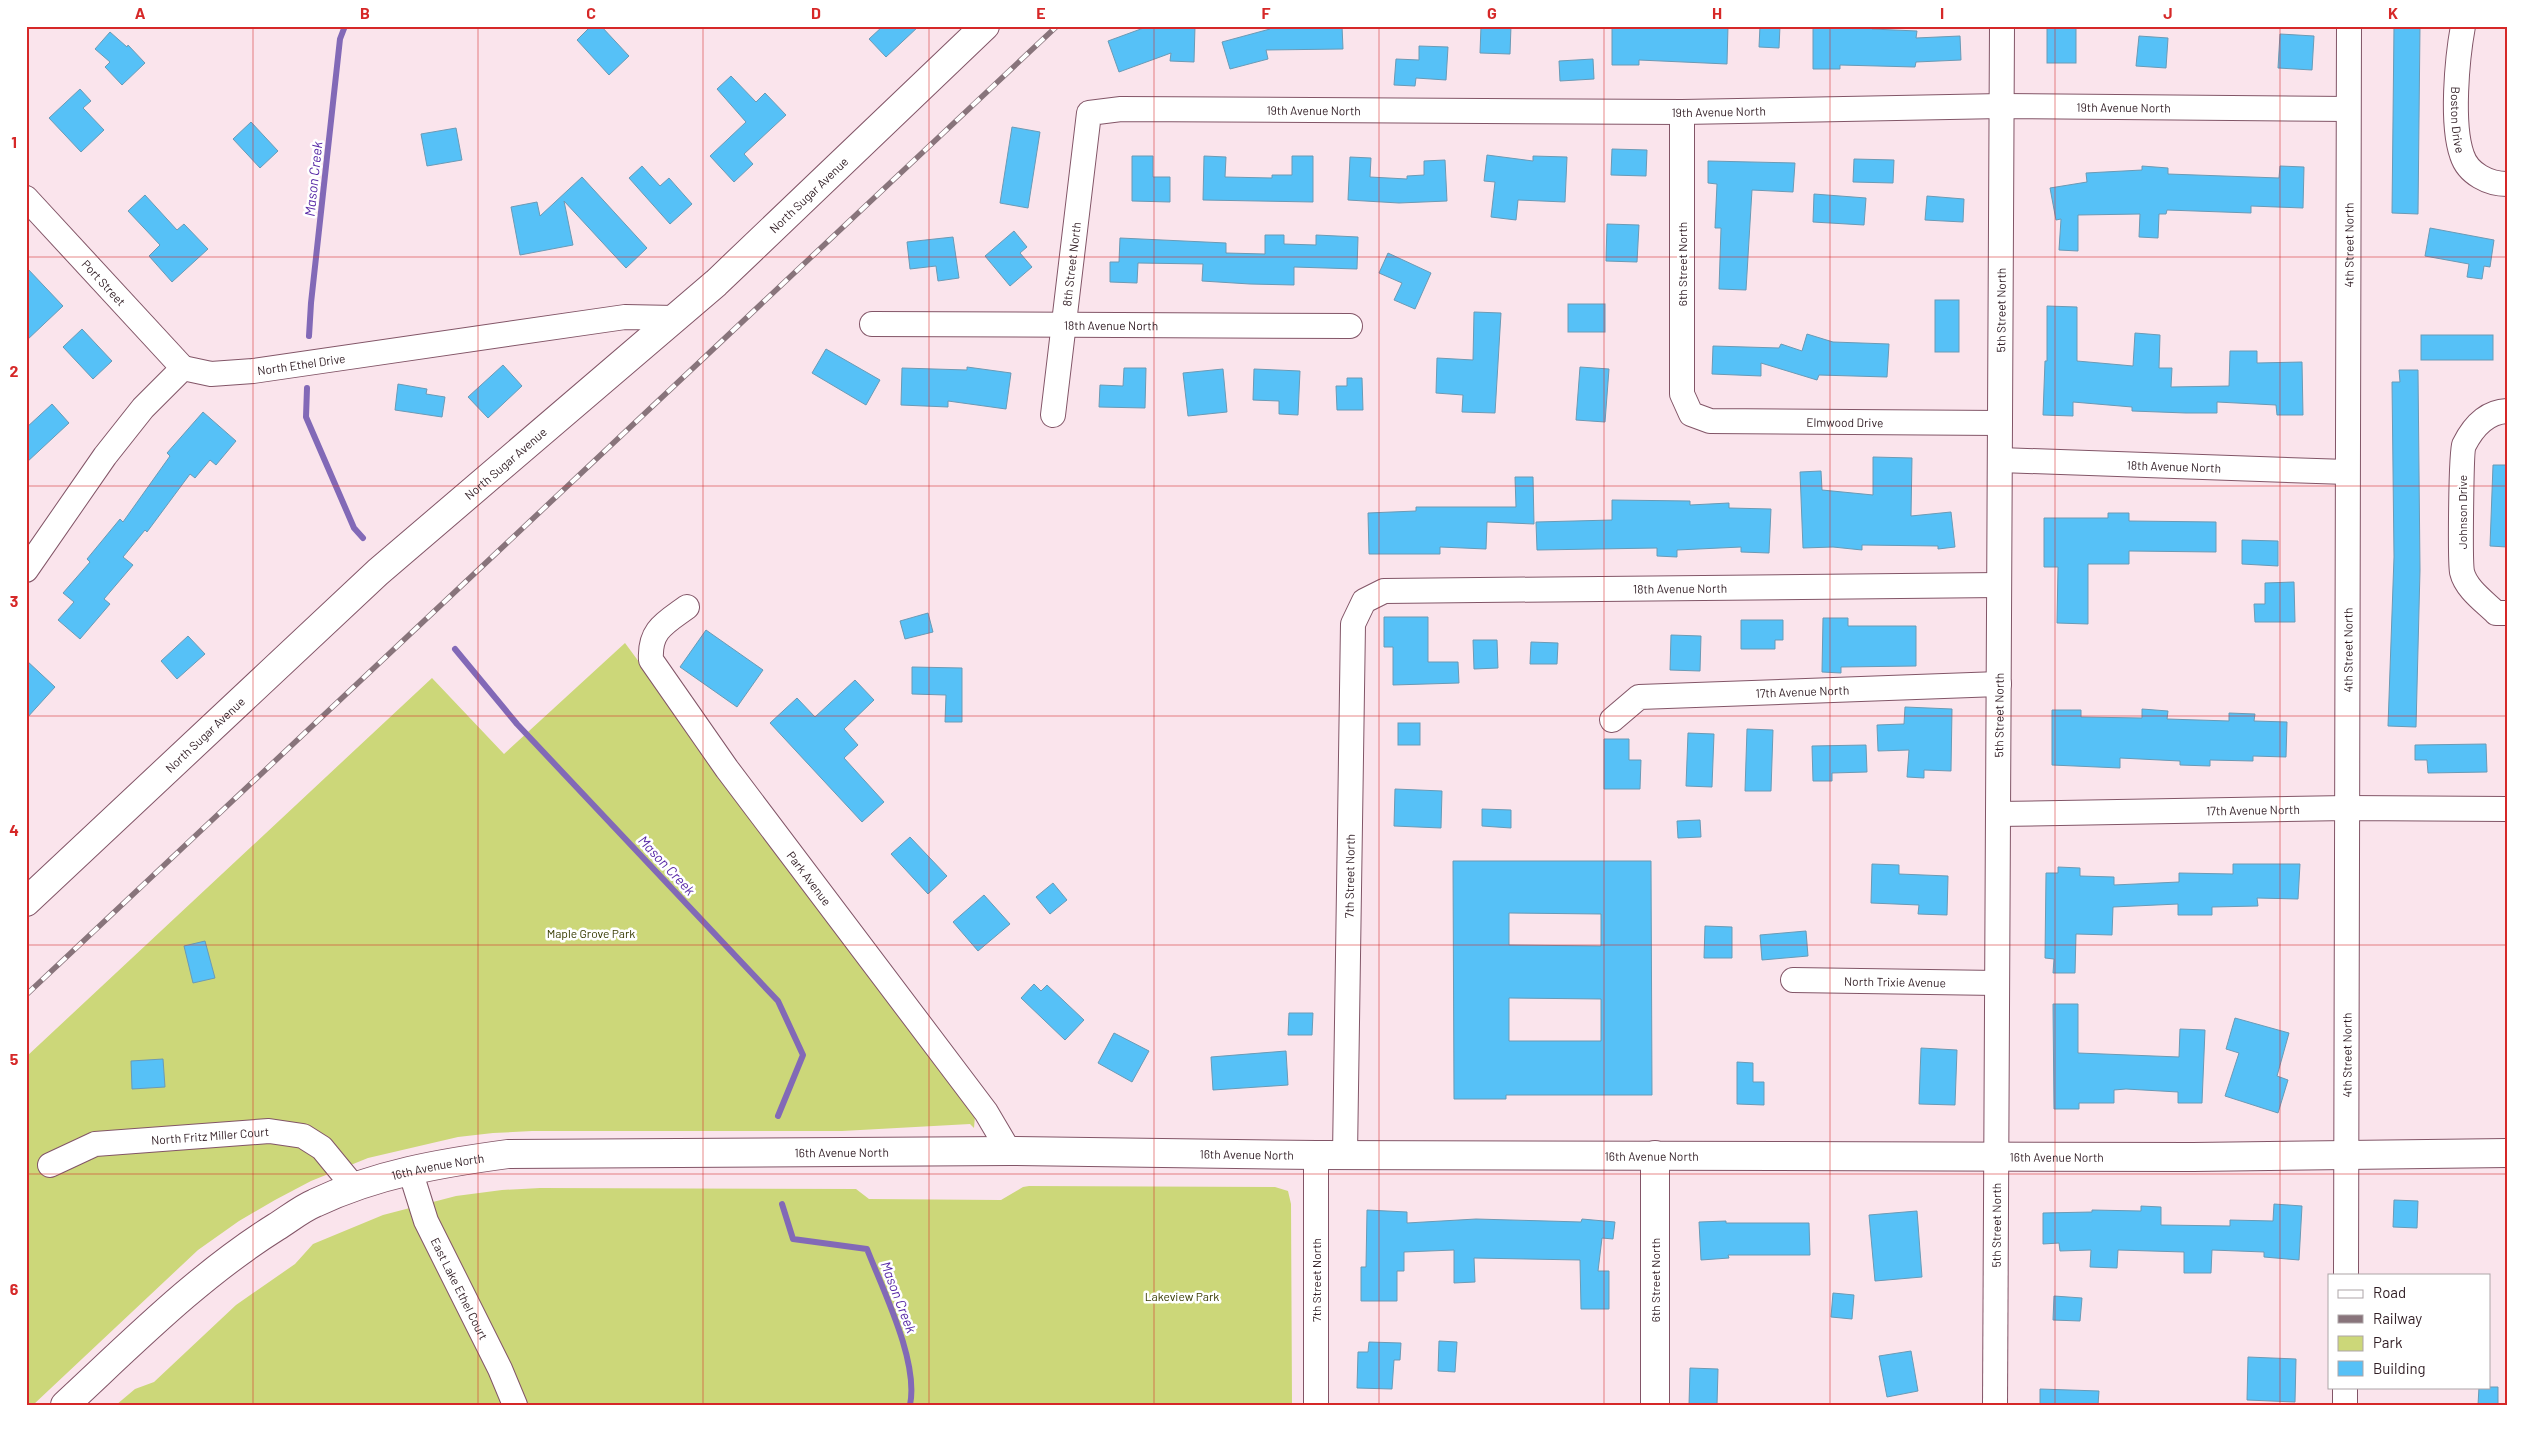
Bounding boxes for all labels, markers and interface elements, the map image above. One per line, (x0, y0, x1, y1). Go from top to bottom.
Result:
text: A (135, 3, 146, 22)
text: B (360, 3, 370, 22)
text: C (586, 3, 596, 22)
text: D (811, 3, 821, 22)
text: E (1036, 3, 1046, 22)
text: F (1262, 3, 1271, 22)
text: G (1487, 3, 1497, 22)
text: H (1712, 3, 1722, 22)
text: I (1940, 3, 1944, 22)
text: J (2163, 3, 2173, 22)
text: K (2388, 3, 2398, 22)
street label: Boston Drive (2449, 86, 2468, 154)
street label: 19th Avenue North (2076, 100, 2171, 114)
street label: 19th Avenue North (1266, 103, 1361, 117)
street label: 19th Avenue North (1671, 103, 1766, 119)
text: 1 (11, 132, 17, 151)
water label: Mason Creek (301, 140, 325, 217)
street label: North Sugar Avenue (766, 154, 851, 236)
street label: 4th Street North (2341, 202, 2356, 288)
street label: 8th Street North (1059, 221, 1083, 307)
street label: 6th Street North (1675, 222, 1689, 306)
street label: Port Street (79, 257, 129, 308)
street label: 5th Street North (1993, 268, 2008, 352)
street label: 18th Avenue North (1064, 318, 1158, 332)
street label: North Ethel Drive (256, 351, 346, 377)
text: 2 (10, 361, 19, 380)
street label: Elmwood Drive (1806, 415, 1883, 429)
street label: North Sugar Avenue (461, 424, 549, 502)
street label: 18th Avenue North (2127, 457, 2221, 475)
street label: Johnson Drive (2455, 475, 2469, 549)
street label: 18th Avenue North (1633, 581, 1727, 596)
text: 3 (10, 591, 18, 610)
street label: 4th Street North (2340, 607, 2355, 693)
street label: 5th Street North (1991, 673, 2006, 757)
street label: 17th Avenue North (1755, 682, 1850, 700)
street label: North Sugar Avenue (162, 694, 247, 775)
street label: 17th Avenue North (2206, 802, 2300, 817)
text: 4 (9, 820, 19, 839)
water label: Mason Creek (635, 832, 699, 899)
street label: 7th Street North (1342, 834, 1357, 918)
street label: Park Avenue (785, 848, 834, 908)
park label: Maple Grove Park (547, 926, 635, 940)
street label: North Trixie Avenue (1844, 974, 1946, 989)
street label: 4th Street North (2339, 1012, 2354, 1098)
text: 5 (10, 1049, 19, 1068)
street label: North Fritz Miller Court (151, 1124, 270, 1147)
street label: 16th Avenue North (795, 1145, 889, 1159)
street label: 16th Avenue North (1199, 1146, 1294, 1162)
street label: 16th Avenue North (1605, 1149, 1699, 1163)
street label: 16th Avenue North (390, 1150, 485, 1182)
street label: 16th Avenue North (2010, 1150, 2104, 1164)
street label: 5th Street North (1989, 1183, 2003, 1267)
street label: East Lake Ethel Court (428, 1235, 491, 1342)
street label: 7th Street North (1309, 1238, 1323, 1322)
street label: 6th Street North (1648, 1238, 1662, 1322)
water label: Mason Creek (878, 1259, 921, 1335)
legend (2328, 1274, 2490, 1388)
text: 6 (10, 1279, 19, 1298)
text: Road (2373, 1283, 2406, 1301)
park label: Lakeview Park (1145, 1289, 1219, 1303)
text: Railway (2373, 1309, 2422, 1327)
text: Park (2373, 1333, 2403, 1351)
text: Building (2373, 1359, 2426, 1377)

